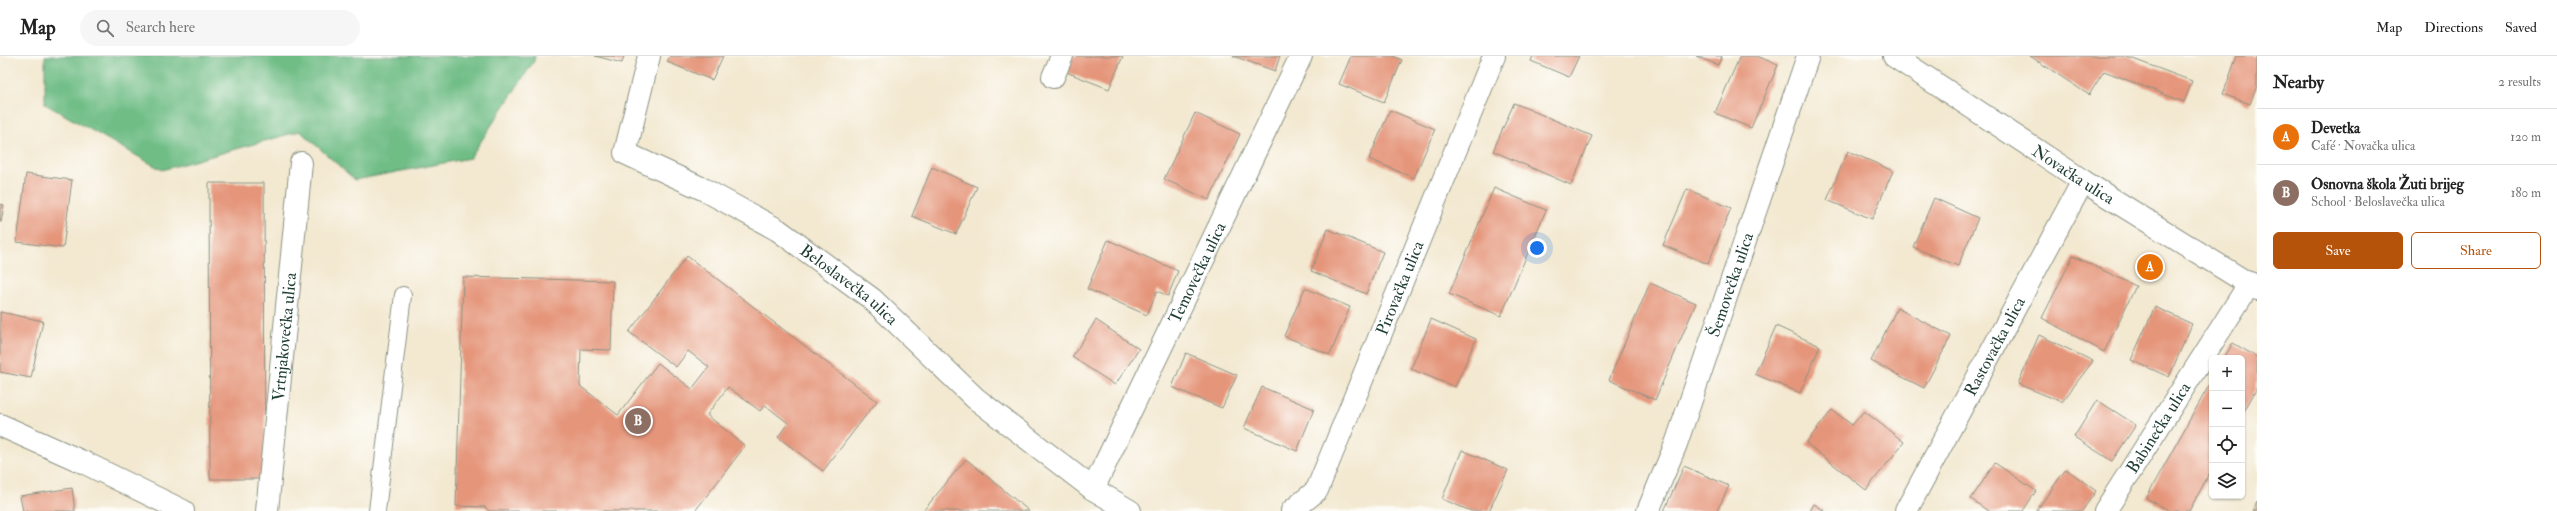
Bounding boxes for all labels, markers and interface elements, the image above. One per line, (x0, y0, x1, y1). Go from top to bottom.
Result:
search box (80, 10, 360, 46)
text: Map (20, 16, 56, 40)
icon: search (94, 17, 116, 39)
text: Search here (126, 18, 195, 37)
text: Map (2376, 19, 2402, 36)
text: Directions (2424, 19, 2483, 36)
text: Saved (2505, 19, 2537, 36)
text: Nearby (2273, 72, 2324, 93)
text: 2 results (2498, 74, 2541, 90)
text: Devetka (2311, 119, 2360, 138)
text: A (2282, 129, 2290, 145)
text: 120 m (2510, 129, 2541, 145)
text: Café · Novačka ulica (2311, 138, 2415, 154)
street label: Novačka ulica (2028, 140, 2119, 209)
text: Osnovna škola Žuti brijeg (2311, 175, 2464, 194)
text: B (2282, 185, 2290, 201)
text: 180 m (2511, 185, 2541, 201)
text: School · Beloslavečka ulica (2311, 194, 2445, 210)
street label: Temovečka ulica (1164, 218, 1231, 327)
street label: Šemovečka ulica (1701, 229, 1758, 340)
button: Save (2273, 232, 2403, 269)
button: Share (2411, 232, 2541, 269)
street label: Pirovačka ulica (1371, 237, 1428, 338)
your location (1527, 238, 1547, 258)
street label: Beloslavečka ulica (796, 239, 903, 330)
pin: A (2137, 252, 2163, 282)
street label: Vrtnjakovečka ulica (267, 270, 301, 402)
street label: Rastovačka ulica (1959, 292, 2030, 399)
map controls (2209, 355, 2245, 499)
button: + (2209, 355, 2245, 391)
street label: Babinečka ulica (2121, 377, 2195, 477)
button: − (2209, 391, 2245, 427)
pin: B (625, 406, 651, 436)
button: locate (2209, 427, 2245, 463)
button: layers (2209, 463, 2245, 499)

